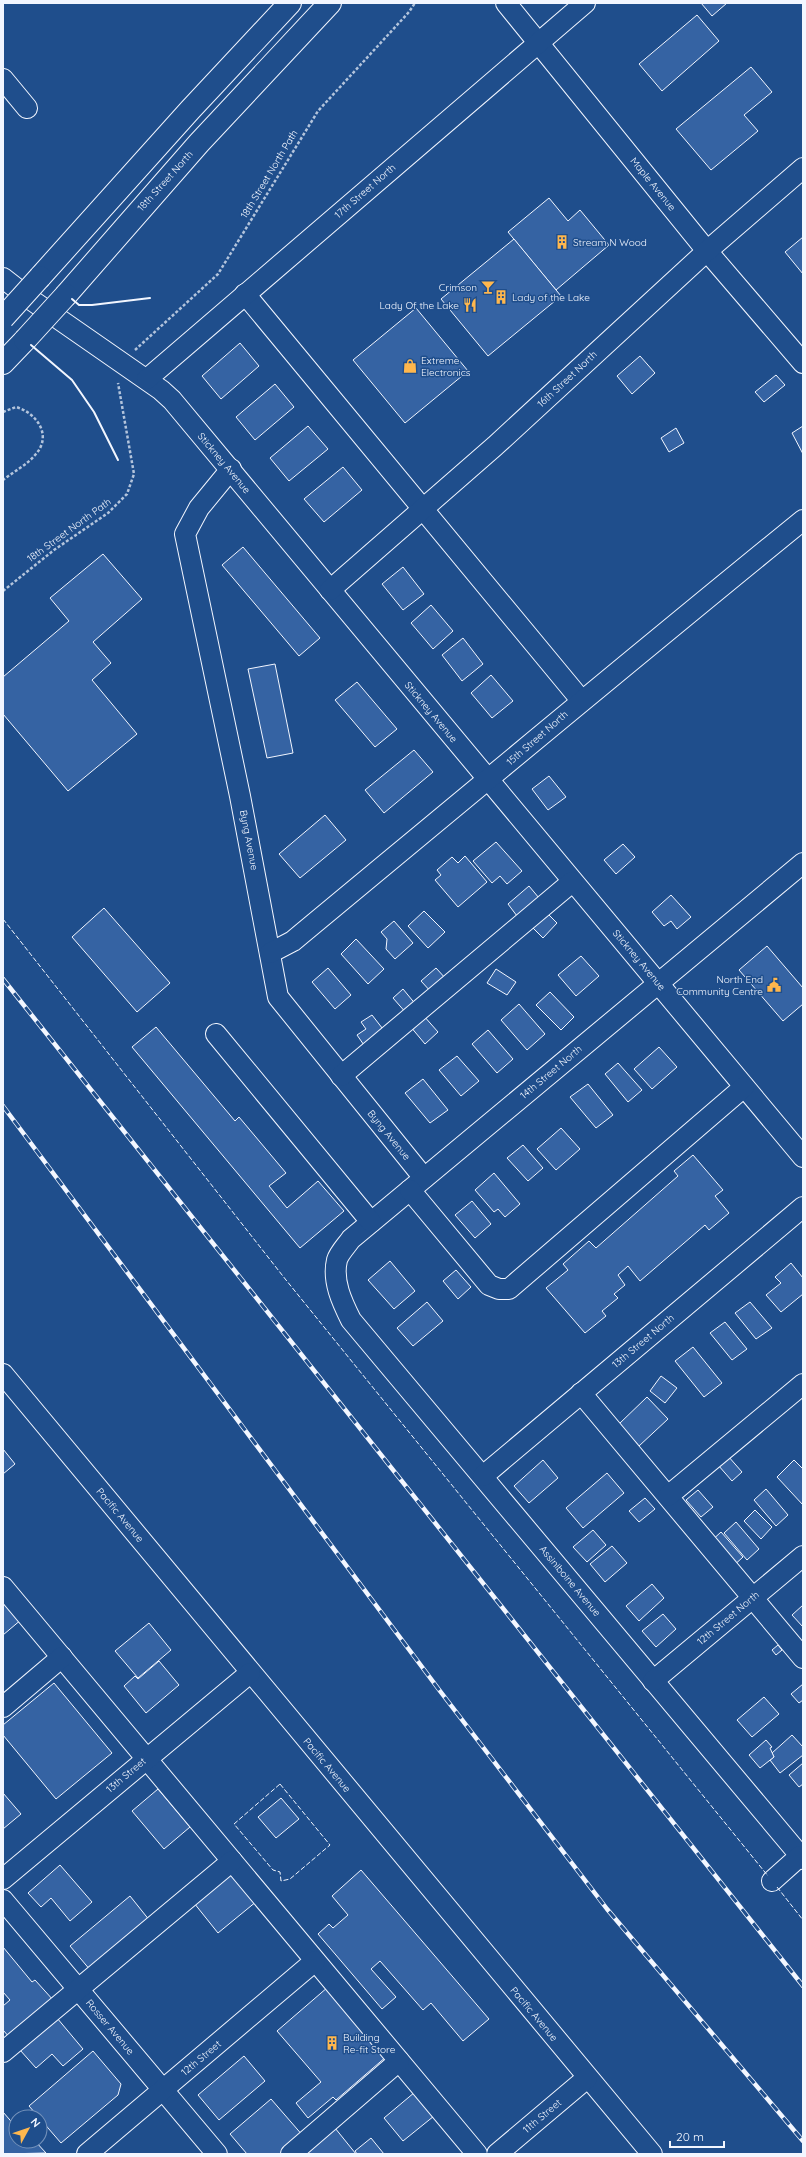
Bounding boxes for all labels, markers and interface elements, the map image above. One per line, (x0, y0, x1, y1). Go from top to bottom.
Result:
street label: 18th Street North Path (237, 127, 301, 221)
street label: 18th Street North (134, 148, 196, 214)
street label: Maple Avenue (627, 155, 679, 214)
street label: 17th Street North (332, 161, 398, 221)
building icon: Stream N Wood (554, 234, 570, 250)
place label: Stream N Wood (573, 236, 647, 249)
bar icon: Crimson (480, 279, 496, 295)
place label: Crimson (439, 281, 477, 294)
building icon: Lady of the Lake (493, 289, 509, 305)
place label: Lady of the Lake (512, 291, 590, 304)
restaurant icon: Lady Of the Lake (462, 297, 478, 313)
place label: Lady Of the Lake (380, 299, 459, 312)
street label: 16th Street North (534, 348, 600, 410)
place label: Extreme Electronics (421, 354, 471, 379)
shop icon: Extreme Electronics (402, 358, 418, 374)
street label: Stickney Avenue (195, 430, 254, 496)
street label: 18th Street North Path (24, 495, 114, 565)
street label: Stickney Avenue (402, 679, 461, 745)
street label: 15th Street North (504, 708, 570, 768)
street label: Byng Avenue (237, 809, 261, 872)
street label: Stickney Avenue (610, 927, 669, 993)
place label: North End Community Centre (676, 973, 763, 998)
public building icon: North End Community Centre (766, 977, 782, 993)
street label: 14th Street North (517, 1042, 585, 1102)
street label: Byng Avenue (365, 1107, 414, 1163)
street label: 13th Street North (609, 1311, 677, 1371)
street label: Pacific Avenue (93, 1485, 147, 1545)
street label: Assiniboine Avenue (537, 1543, 604, 1619)
street label: 12th Street North (694, 1588, 762, 1648)
street label: Pacific Avenue (300, 1735, 354, 1795)
street label: 13th Street (103, 1754, 149, 1795)
street label: Pacific Avenue (507, 1984, 561, 2044)
street label: Rosser Avenue (83, 1997, 137, 2058)
place label: Building Re-fit Store (343, 2031, 396, 2056)
building icon: Building Re-fit Store (324, 2035, 340, 2051)
street label: 12th Street (178, 2037, 224, 2079)
street label: 11th Street (520, 2096, 564, 2136)
north arrow (8, 2109, 48, 2149)
text: N (28, 2115, 44, 2130)
scale bar (670, 2123, 724, 2149)
text: 20 m (676, 2129, 704, 2144)

